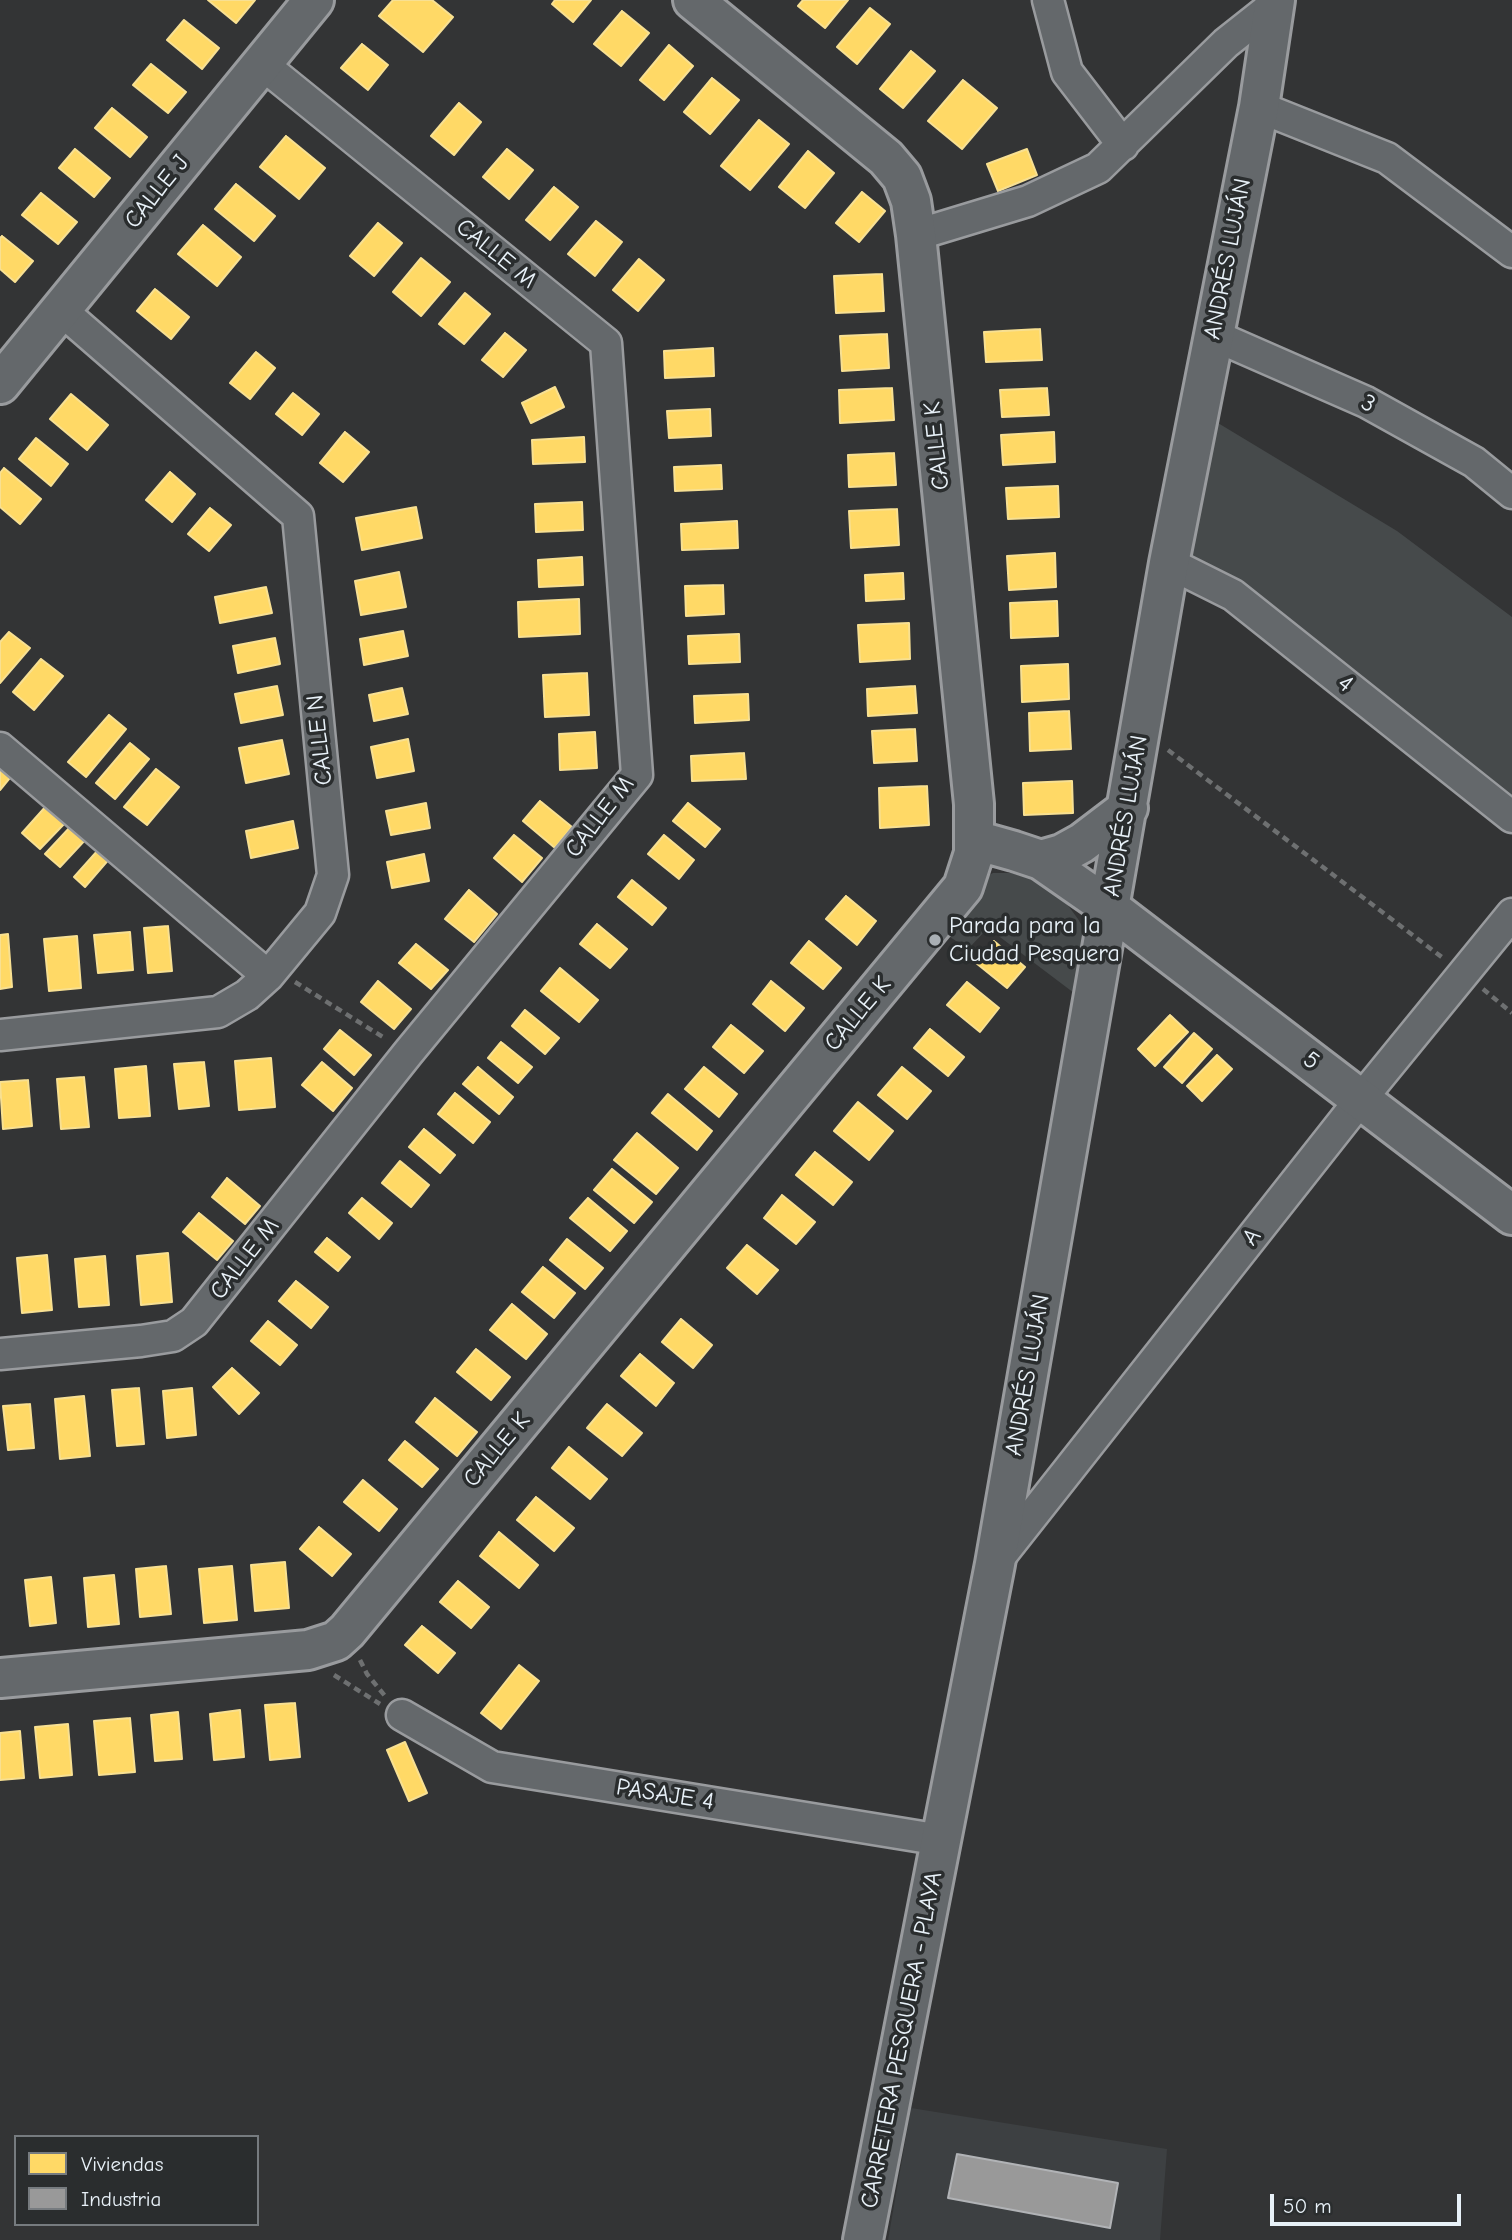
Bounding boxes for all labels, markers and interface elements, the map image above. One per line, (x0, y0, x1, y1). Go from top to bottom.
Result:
street label: CALLE J (119, 149, 195, 235)
street label: ANDRÉS LUJÁN (1198, 176, 1258, 342)
street label: CALLE M (450, 213, 542, 295)
street label: 3 (1356, 388, 1380, 420)
street label: CALLE K (918, 400, 956, 492)
street label: 4 (1331, 669, 1359, 699)
street label: CALLE N (301, 693, 339, 787)
street label: ANDRÉS LUJÁN (1098, 733, 1154, 899)
street label: CALLE M (559, 771, 641, 863)
place label: Parada para la Ciudad Pesquera (949, 912, 1120, 968)
marker: Parada para la Ciudad Pesquera (927, 932, 943, 948)
street label: CALLE K (818, 971, 898, 1057)
street label: 5 (1297, 1046, 1325, 1076)
street label: CALLE M (204, 1213, 286, 1305)
street label: A (1236, 1223, 1268, 1251)
street label: ANDRÉS LUJÁN (1000, 1292, 1056, 1458)
street label: CALLE K (457, 1407, 537, 1493)
street label: PASAJE 4 (614, 1773, 716, 1817)
street label: CARRETERA PESQUERA - PLAYA (855, 1869, 949, 2211)
legend (14, 2135, 259, 2226)
text: Viviendas (81, 2152, 163, 2176)
scale bar (1274, 2180, 1465, 2224)
text: Industria (81, 2187, 161, 2211)
text: 50 m (1283, 2194, 1332, 2218)

